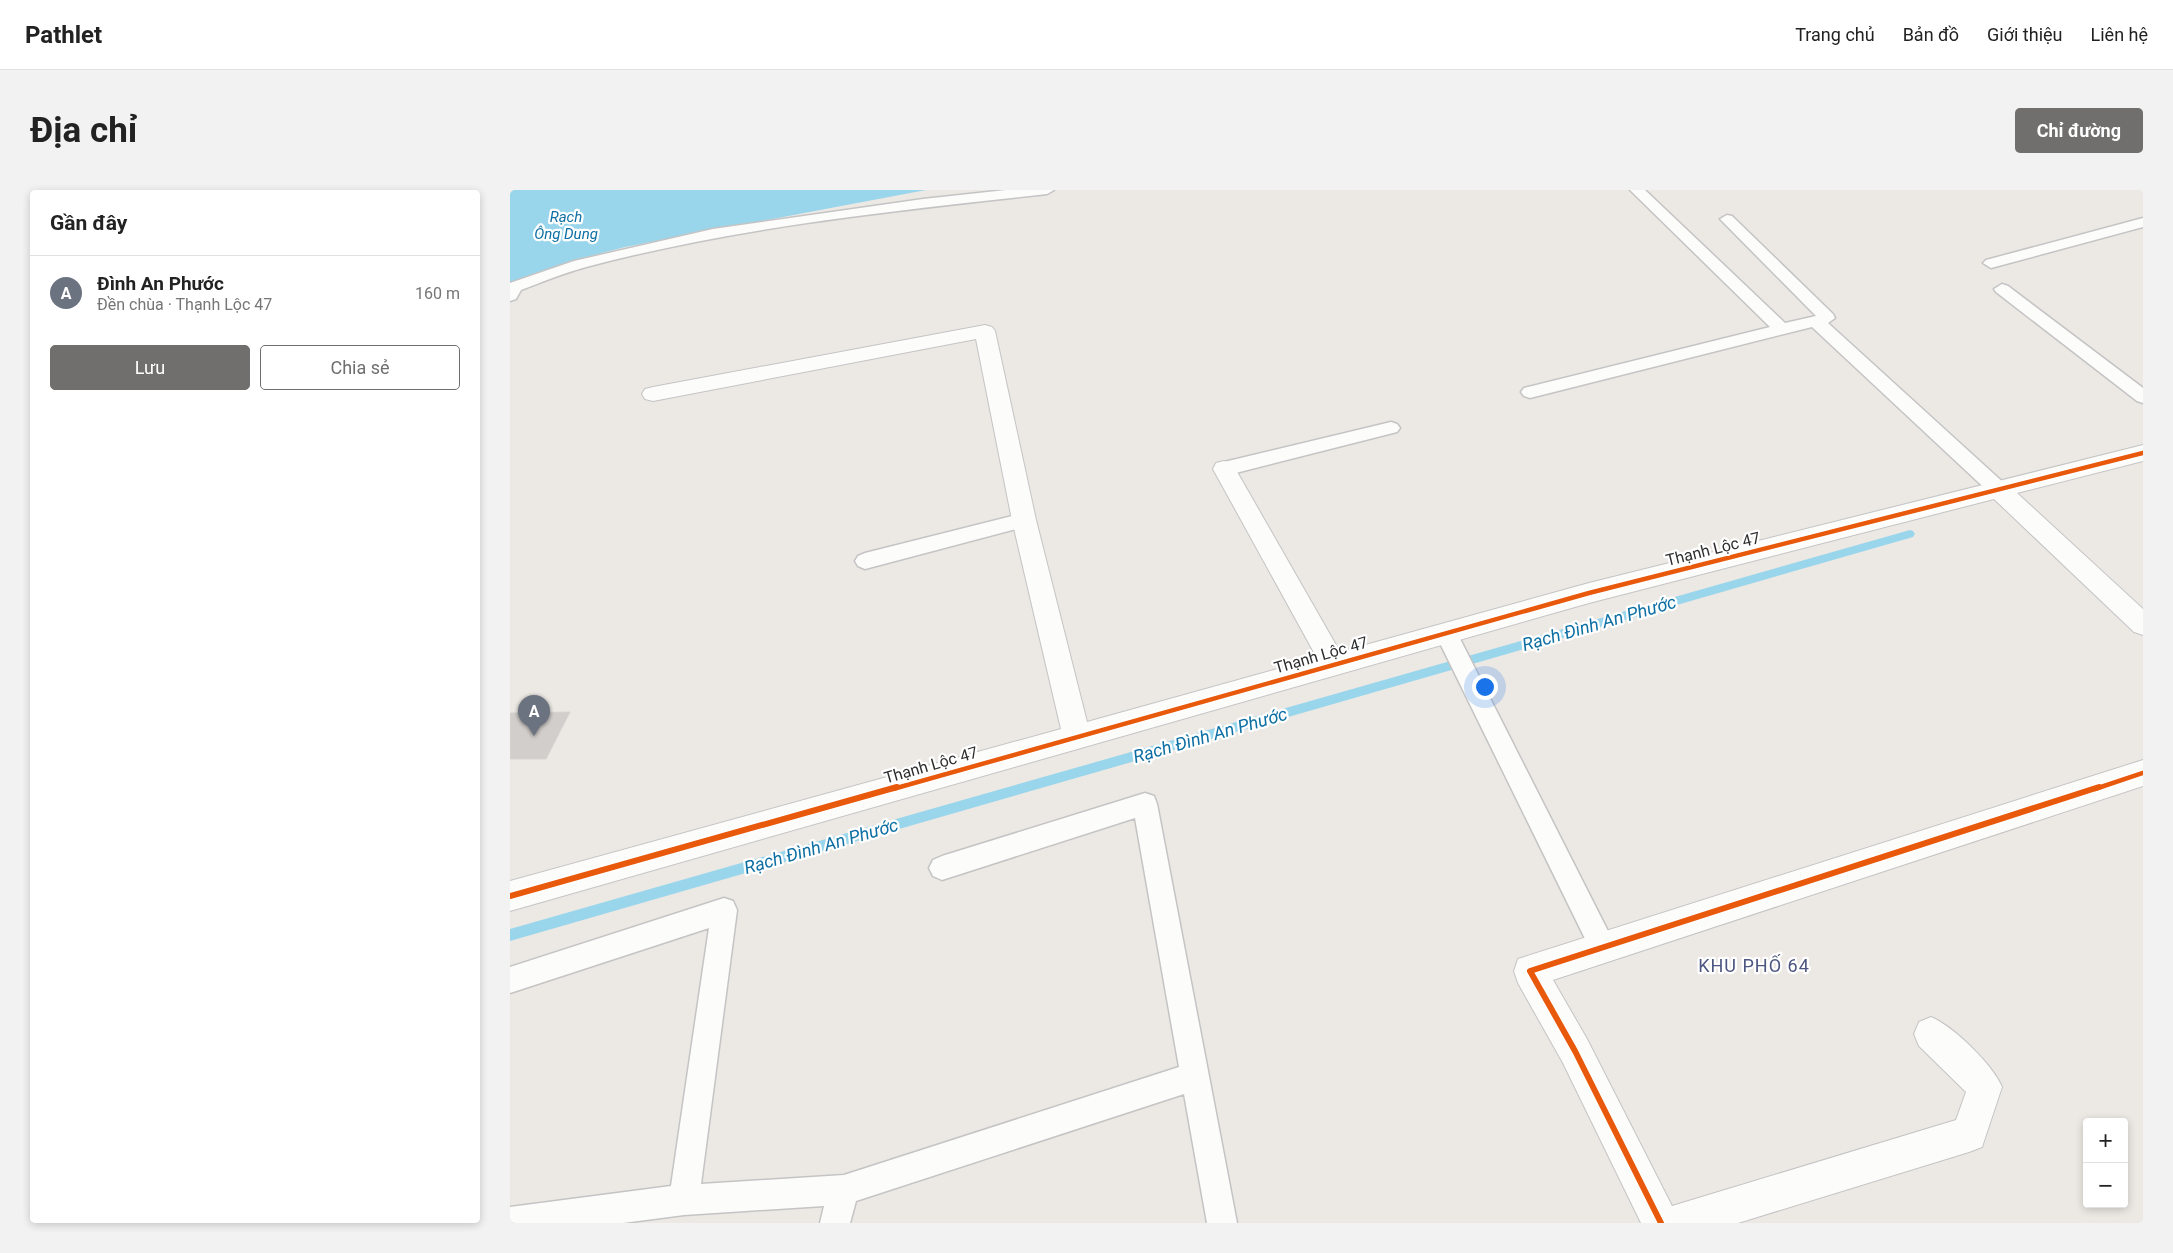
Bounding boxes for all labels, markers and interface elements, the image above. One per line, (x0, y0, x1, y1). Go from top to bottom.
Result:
text: Pathlet (25, 21, 102, 49)
text: Trang chủ (1795, 24, 1875, 45)
text: Bản đồ (1903, 24, 1959, 45)
text: Giới thiệu (1987, 24, 2063, 45)
text: Liên hệ (2091, 24, 2148, 45)
button: Chỉ đường (2015, 108, 2143, 153)
text: Địa chỉ (30, 110, 137, 151)
water label: Rạch Ông Dung (534, 208, 598, 243)
text: Gần đây (50, 211, 127, 235)
text: Đình An Phước (97, 272, 224, 295)
text: A (61, 284, 71, 303)
text: 160 m (415, 284, 460, 303)
text: Đền chùa · Thạnh Lộc 47 (97, 295, 272, 314)
button: Lưu (50, 345, 250, 390)
button: Chia sẻ (260, 345, 460, 390)
street label: Thạnh Lộc 47 (1664, 528, 1762, 570)
water label: Rạch Đình An Phước (1520, 591, 1678, 655)
street label: Thạnh Lộc 47 (1272, 633, 1370, 677)
your location (1472, 674, 1498, 700)
pin: A (518, 695, 550, 736)
water label: Rạch Đình An Phước (1131, 703, 1289, 767)
street label: Thạnh Lộc 47 (882, 743, 980, 787)
water label: Rạch Đình An Phước (742, 814, 900, 878)
district label: KHU PHỐ 64 (1698, 954, 1810, 976)
map controls (2083, 1118, 2128, 1208)
button: + (2083, 1118, 2128, 1163)
button: − (2083, 1163, 2128, 1208)

